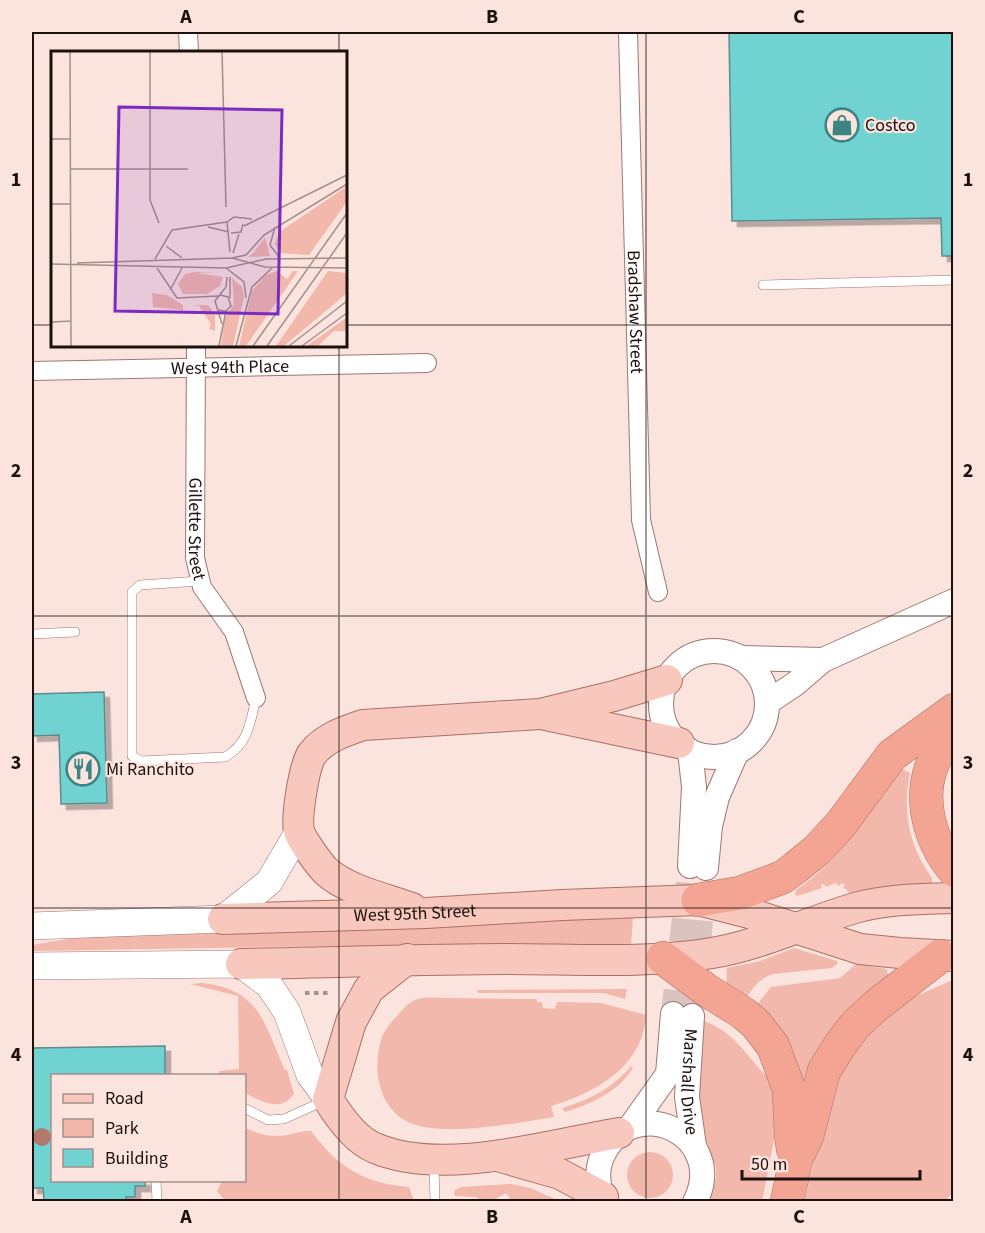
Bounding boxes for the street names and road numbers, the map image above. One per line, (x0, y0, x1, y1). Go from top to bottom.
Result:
street label: Bradshaw Street (621, 250, 650, 374)
street label: West 94th Place (171, 353, 289, 381)
street label: Gillette Street (183, 478, 212, 583)
street label: West 95th Street (353, 898, 477, 928)
street label: Marshall Drive (674, 1028, 705, 1137)

